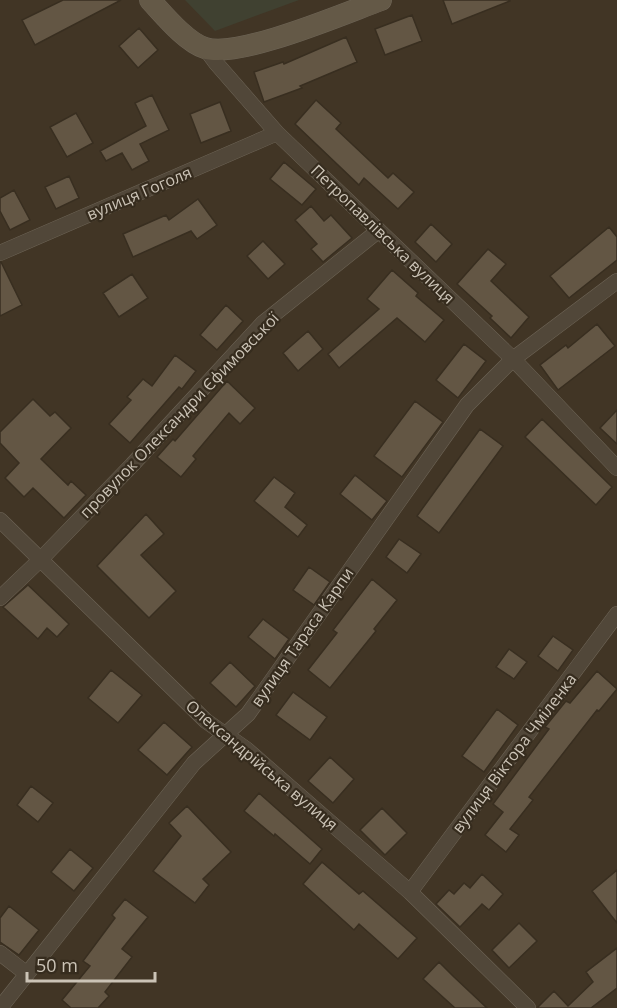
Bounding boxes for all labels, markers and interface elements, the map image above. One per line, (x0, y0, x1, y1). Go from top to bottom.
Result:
street label: Петропавлівська вулиця (306, 159, 460, 309)
street label: вулиця Гоголя (83, 161, 195, 225)
street label: провулок Олександри Єфимовської (75, 307, 284, 523)
street label: вулиця Тараса Карпи (246, 563, 358, 711)
street label: вулиця Віктора Чміленка (447, 669, 581, 837)
street label: Олександрійська вулиця (181, 695, 343, 835)
scale bar (27, 945, 154, 983)
text: 50 m (36, 953, 78, 977)

